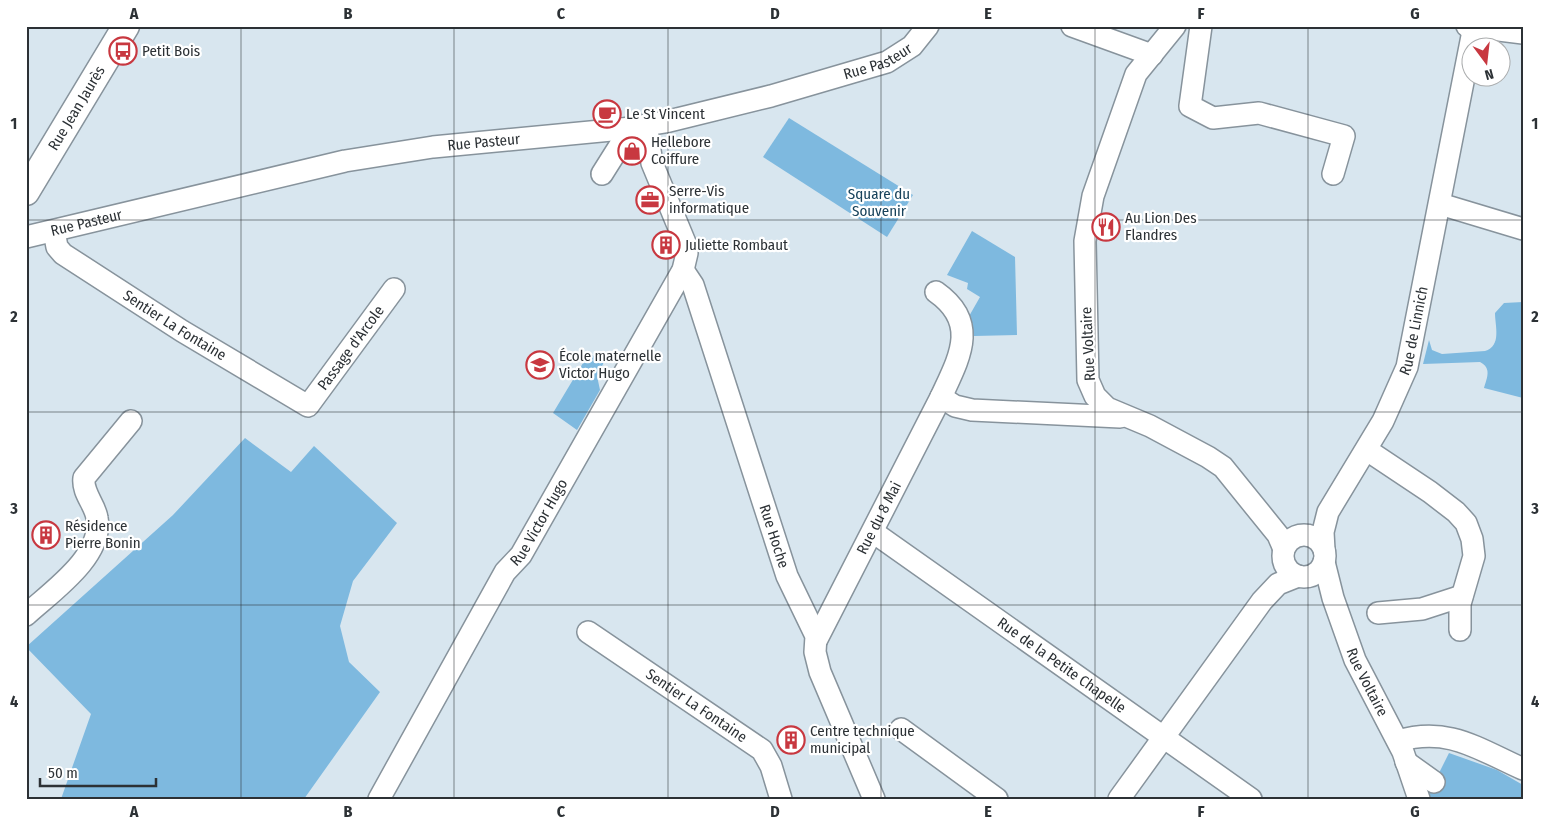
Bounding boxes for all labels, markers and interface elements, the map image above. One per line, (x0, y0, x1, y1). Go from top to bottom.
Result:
text: A (129, 4, 139, 23)
text: B (344, 4, 353, 23)
text: C (557, 4, 566, 23)
text: D (770, 4, 780, 23)
text: E (984, 4, 992, 23)
text: F (1197, 4, 1205, 23)
text: G (1410, 4, 1420, 23)
bus stop icon: Petit Bois (108, 36, 138, 66)
north arrow (1462, 38, 1512, 88)
street label: Rue Pasteur (841, 39, 916, 83)
place label: Petit Bois (142, 42, 200, 60)
street label: Rue Jean Jaurès (44, 63, 109, 153)
text: N (1483, 65, 1495, 83)
cafe icon: Le St Vincent (592, 99, 622, 129)
place label: Le St Vincent (626, 105, 705, 123)
text: 1 (11, 114, 17, 133)
text: 1 (1532, 114, 1538, 133)
street label: Rue Pasteur (447, 130, 522, 155)
place label: Hellebore Coiffure (651, 133, 711, 168)
shop icon: Hellebore Coiffure (617, 136, 647, 166)
place label: Serre-Vis informatique (669, 182, 749, 217)
office icon: Serre-Vis informatique (635, 185, 665, 215)
park label: Square du Souvenir (848, 185, 910, 220)
street label: Rue Pasteur (49, 205, 125, 240)
place label: Au Lion Des Flandres (1125, 209, 1197, 244)
restaurant icon: Au Lion Des Flandres (1091, 212, 1121, 242)
building icon: Juliette Rombaut (651, 230, 681, 260)
place label: Juliette Rombaut (685, 236, 788, 254)
street label: Rue de Linnich (1395, 285, 1432, 378)
street label: Sentier La Fontaine (120, 286, 229, 364)
street label: Passage d'Arcole (314, 302, 388, 394)
street label: Rue Voltaire (1077, 306, 1099, 382)
text: 2 (9, 307, 18, 326)
text: 2 (1530, 307, 1539, 326)
place label: École maternelle Victor Hugo (559, 347, 661, 382)
school or university icon: École maternelle Victor Hugo (525, 350, 555, 380)
street label: Rue Victor Hugo (506, 476, 571, 570)
street label: Rue du 8 Mai (853, 479, 905, 557)
text: 3 (9, 499, 18, 518)
text: 3 (1530, 499, 1539, 518)
street label: Rue Hoche (755, 502, 793, 570)
place label: Résidence Pierre Bonin (65, 517, 141, 552)
building icon: Résidence Pierre Bonin (31, 520, 61, 550)
street label: Rue de la Petite Chapelle (994, 614, 1130, 717)
street label: Rue Voltaire (1342, 646, 1392, 719)
street label: Sentier La Fontaine (642, 665, 750, 746)
text: 4 (10, 692, 18, 711)
text: 4 (1531, 692, 1539, 711)
place label: Centre technique municipal (810, 722, 915, 757)
building icon: Centre technique municipal (776, 725, 806, 755)
scale bar (40, 755, 156, 787)
text: 50 m (48, 764, 78, 782)
text: A (129, 802, 139, 821)
text: B (344, 802, 353, 821)
text: C (557, 802, 566, 821)
text: D (770, 802, 780, 821)
text: E (984, 802, 992, 821)
text: F (1197, 802, 1205, 821)
text: G (1410, 802, 1420, 821)

